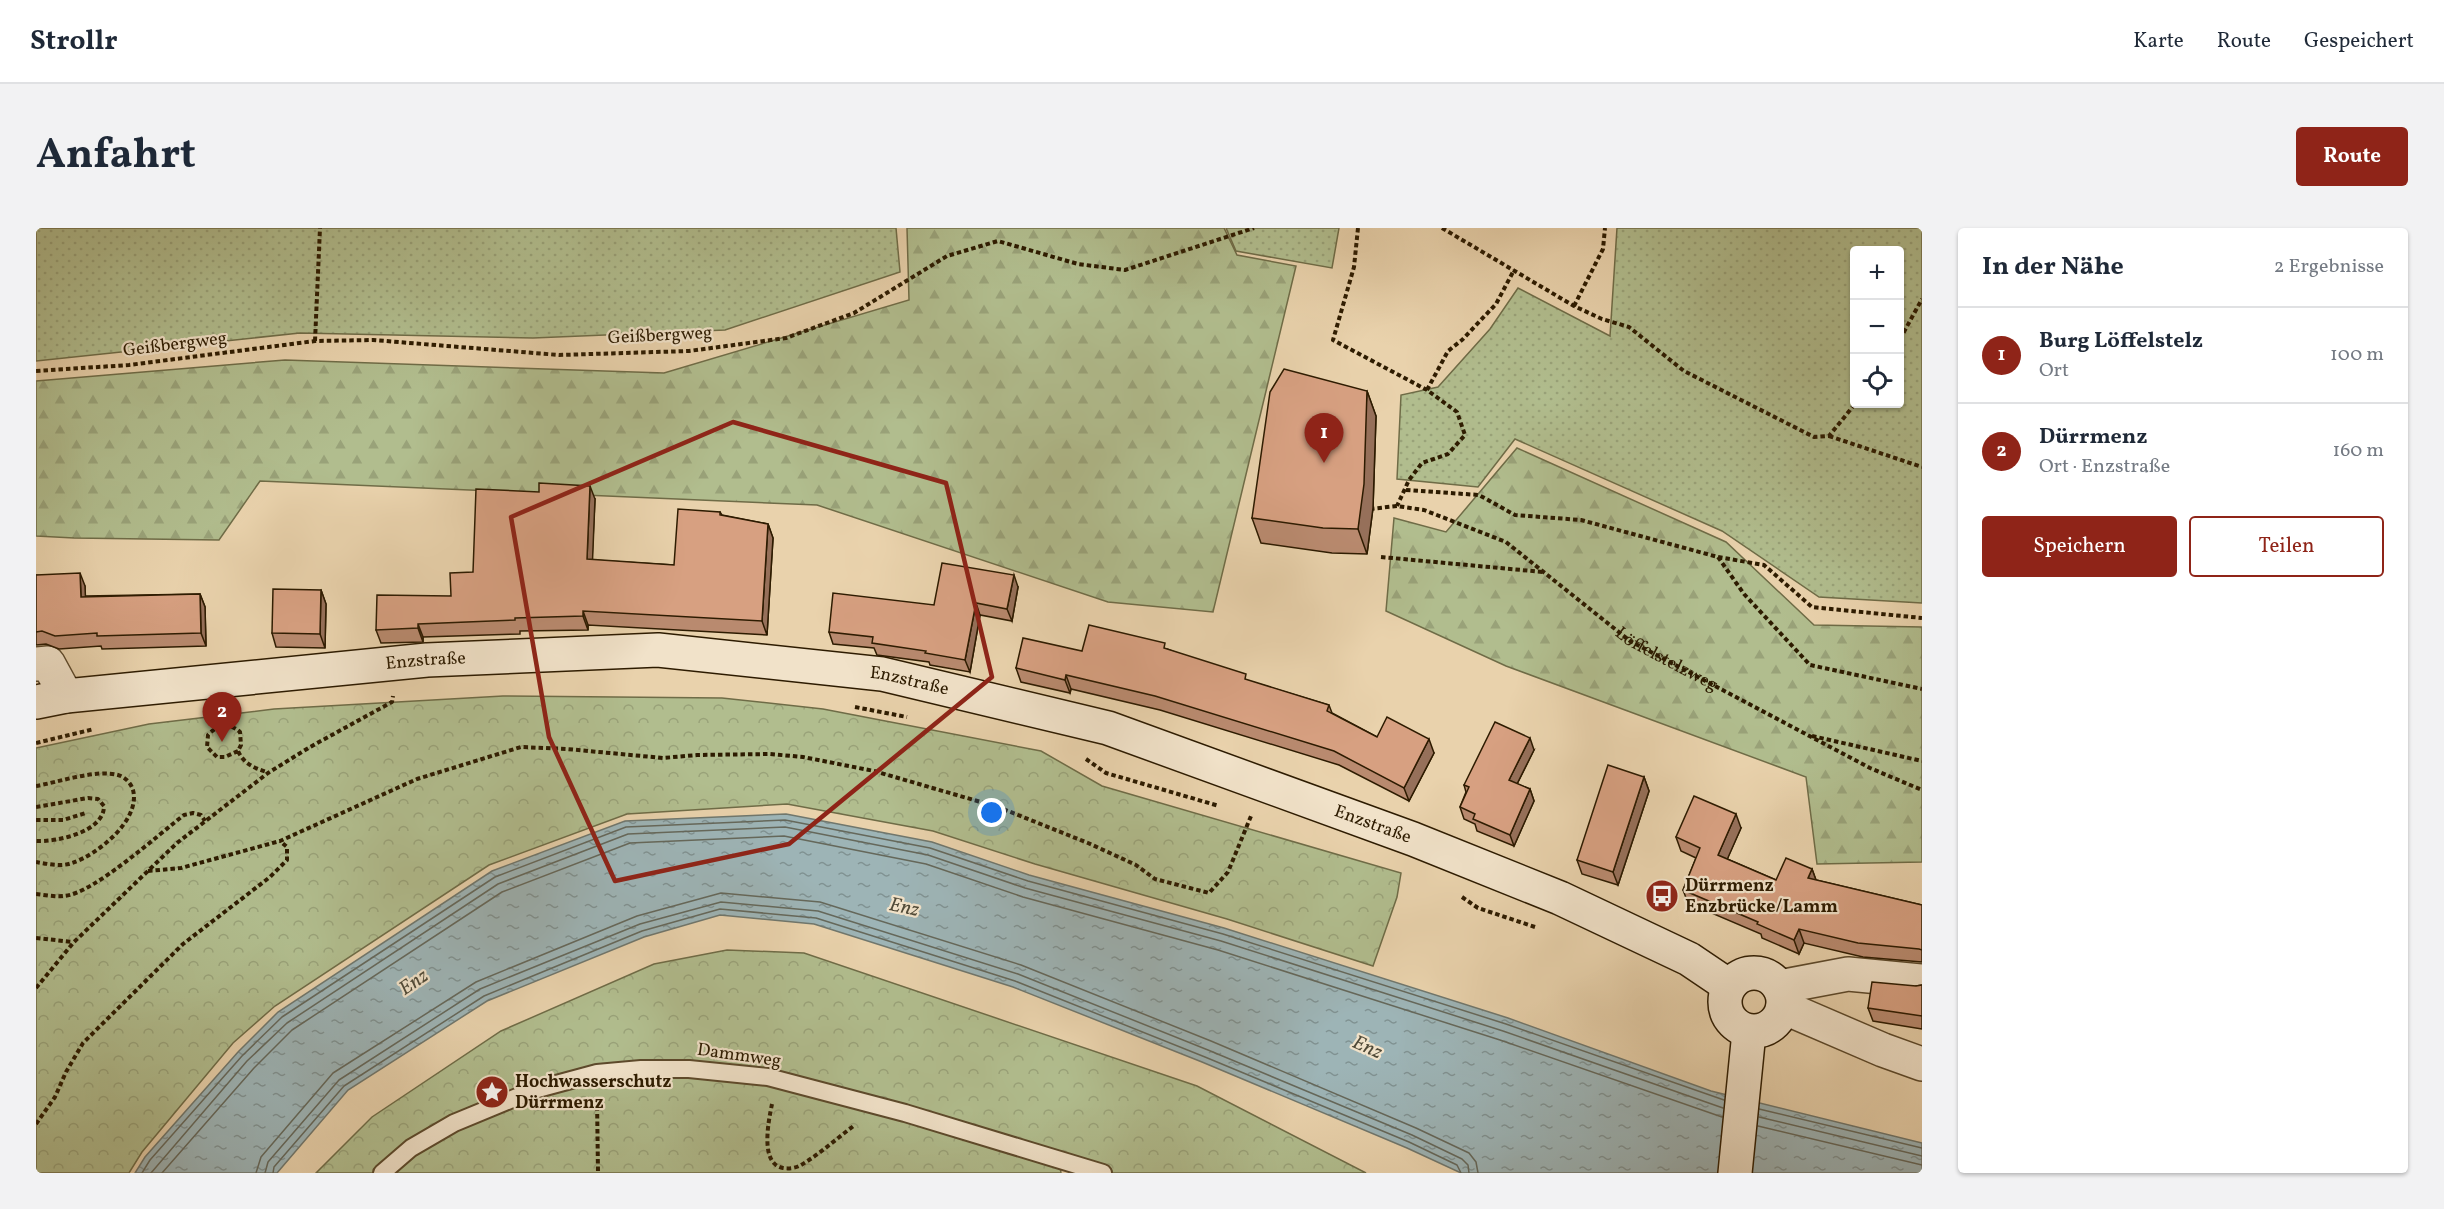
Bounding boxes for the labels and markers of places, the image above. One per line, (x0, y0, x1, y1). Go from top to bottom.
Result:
pin: 1 (1304, 414, 1344, 463)
pin: 2 (202, 692, 242, 742)
place label: Dürrmenz Enzbrücke/Lamm (1685, 874, 1838, 920)
bus stop icon: Dürrmenz Enzbrücke/Lamm (1644, 878, 1680, 914)
place label: Hochwasserschutz Dürrmenz (515, 1070, 671, 1116)
place icon: Hochwasserschutz Dürrmenz (474, 1074, 510, 1110)

